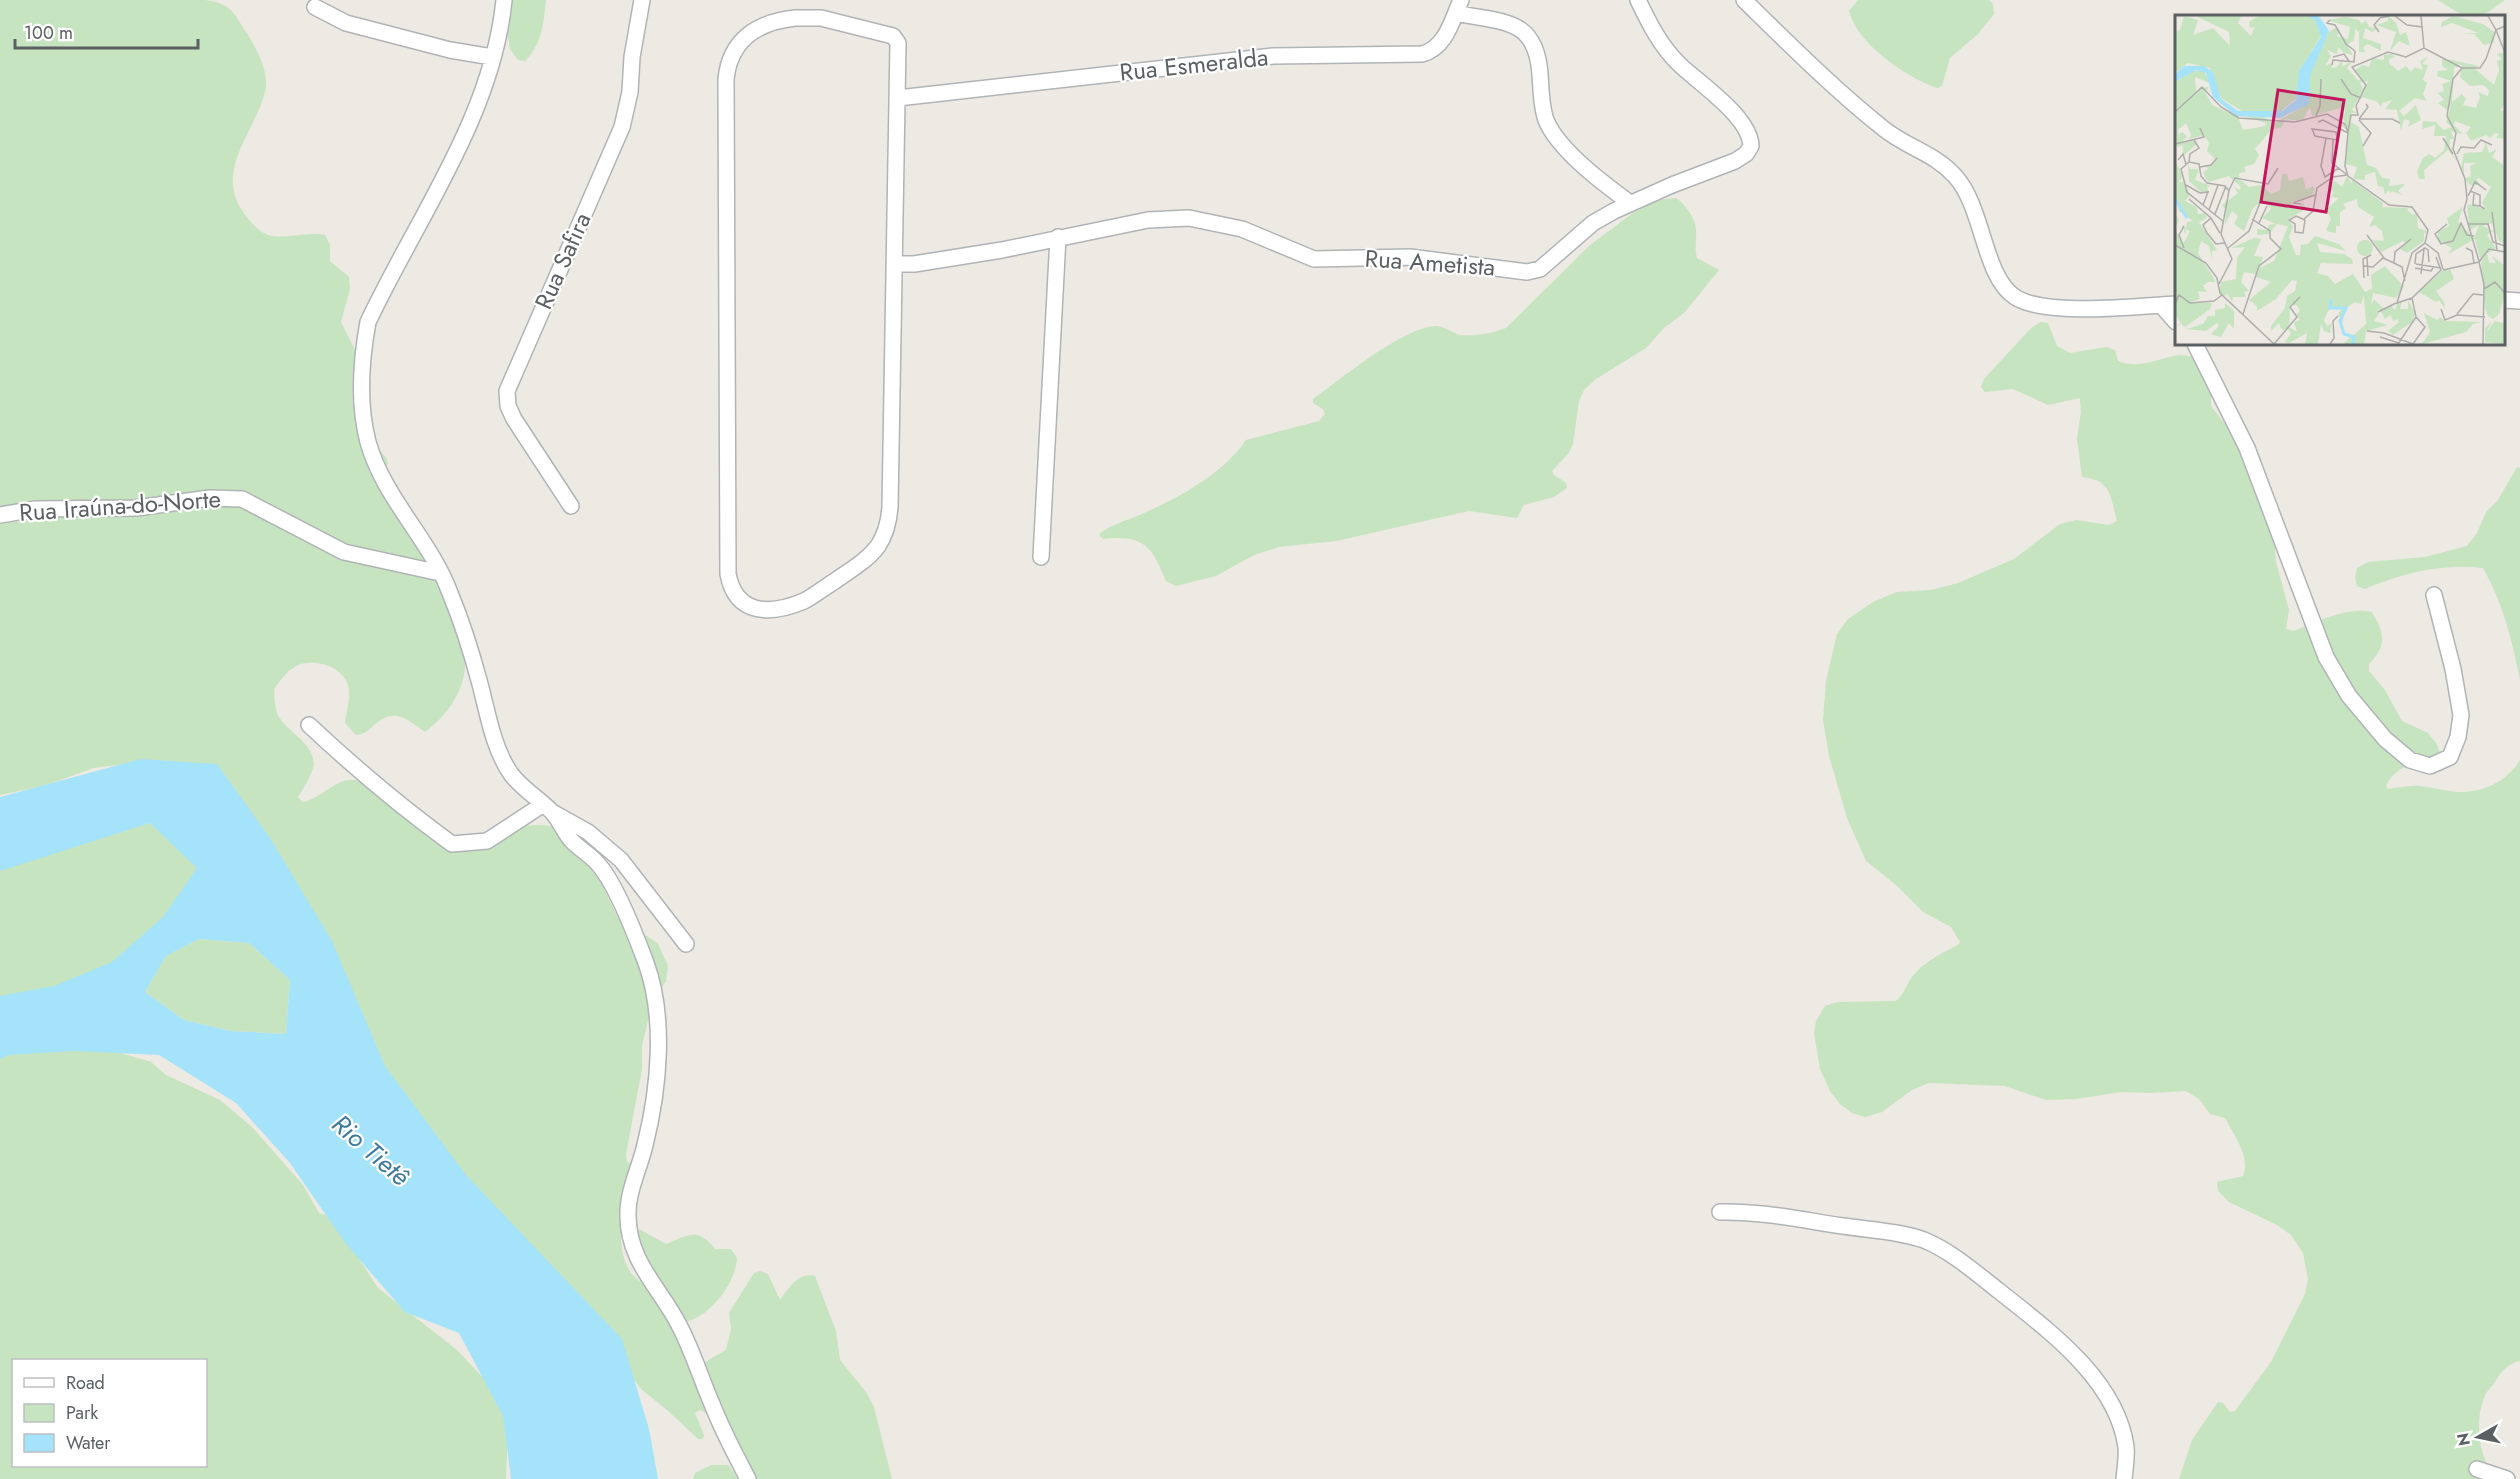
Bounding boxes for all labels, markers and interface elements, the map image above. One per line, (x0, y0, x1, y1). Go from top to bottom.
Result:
scale bar (15, 12, 198, 50)
inset map (2175, 15, 2505, 345)
text: 100 m (24, 20, 73, 46)
street label: Rua Esmeralda (1118, 39, 1270, 90)
street label: Rua Safira (526, 207, 599, 315)
street label: Rua Ametista (1364, 240, 1496, 285)
street label: Rua Iraúna-do-Norte (18, 481, 222, 530)
water label: Rio Tietê (324, 1105, 418, 1195)
legend (12, 1359, 207, 1467)
text: Road (66, 1370, 105, 1396)
text: Park (66, 1400, 98, 1426)
north arrow (2448, 1407, 2508, 1467)
text: Water (66, 1430, 111, 1456)
text: N (2451, 1431, 2476, 1447)

